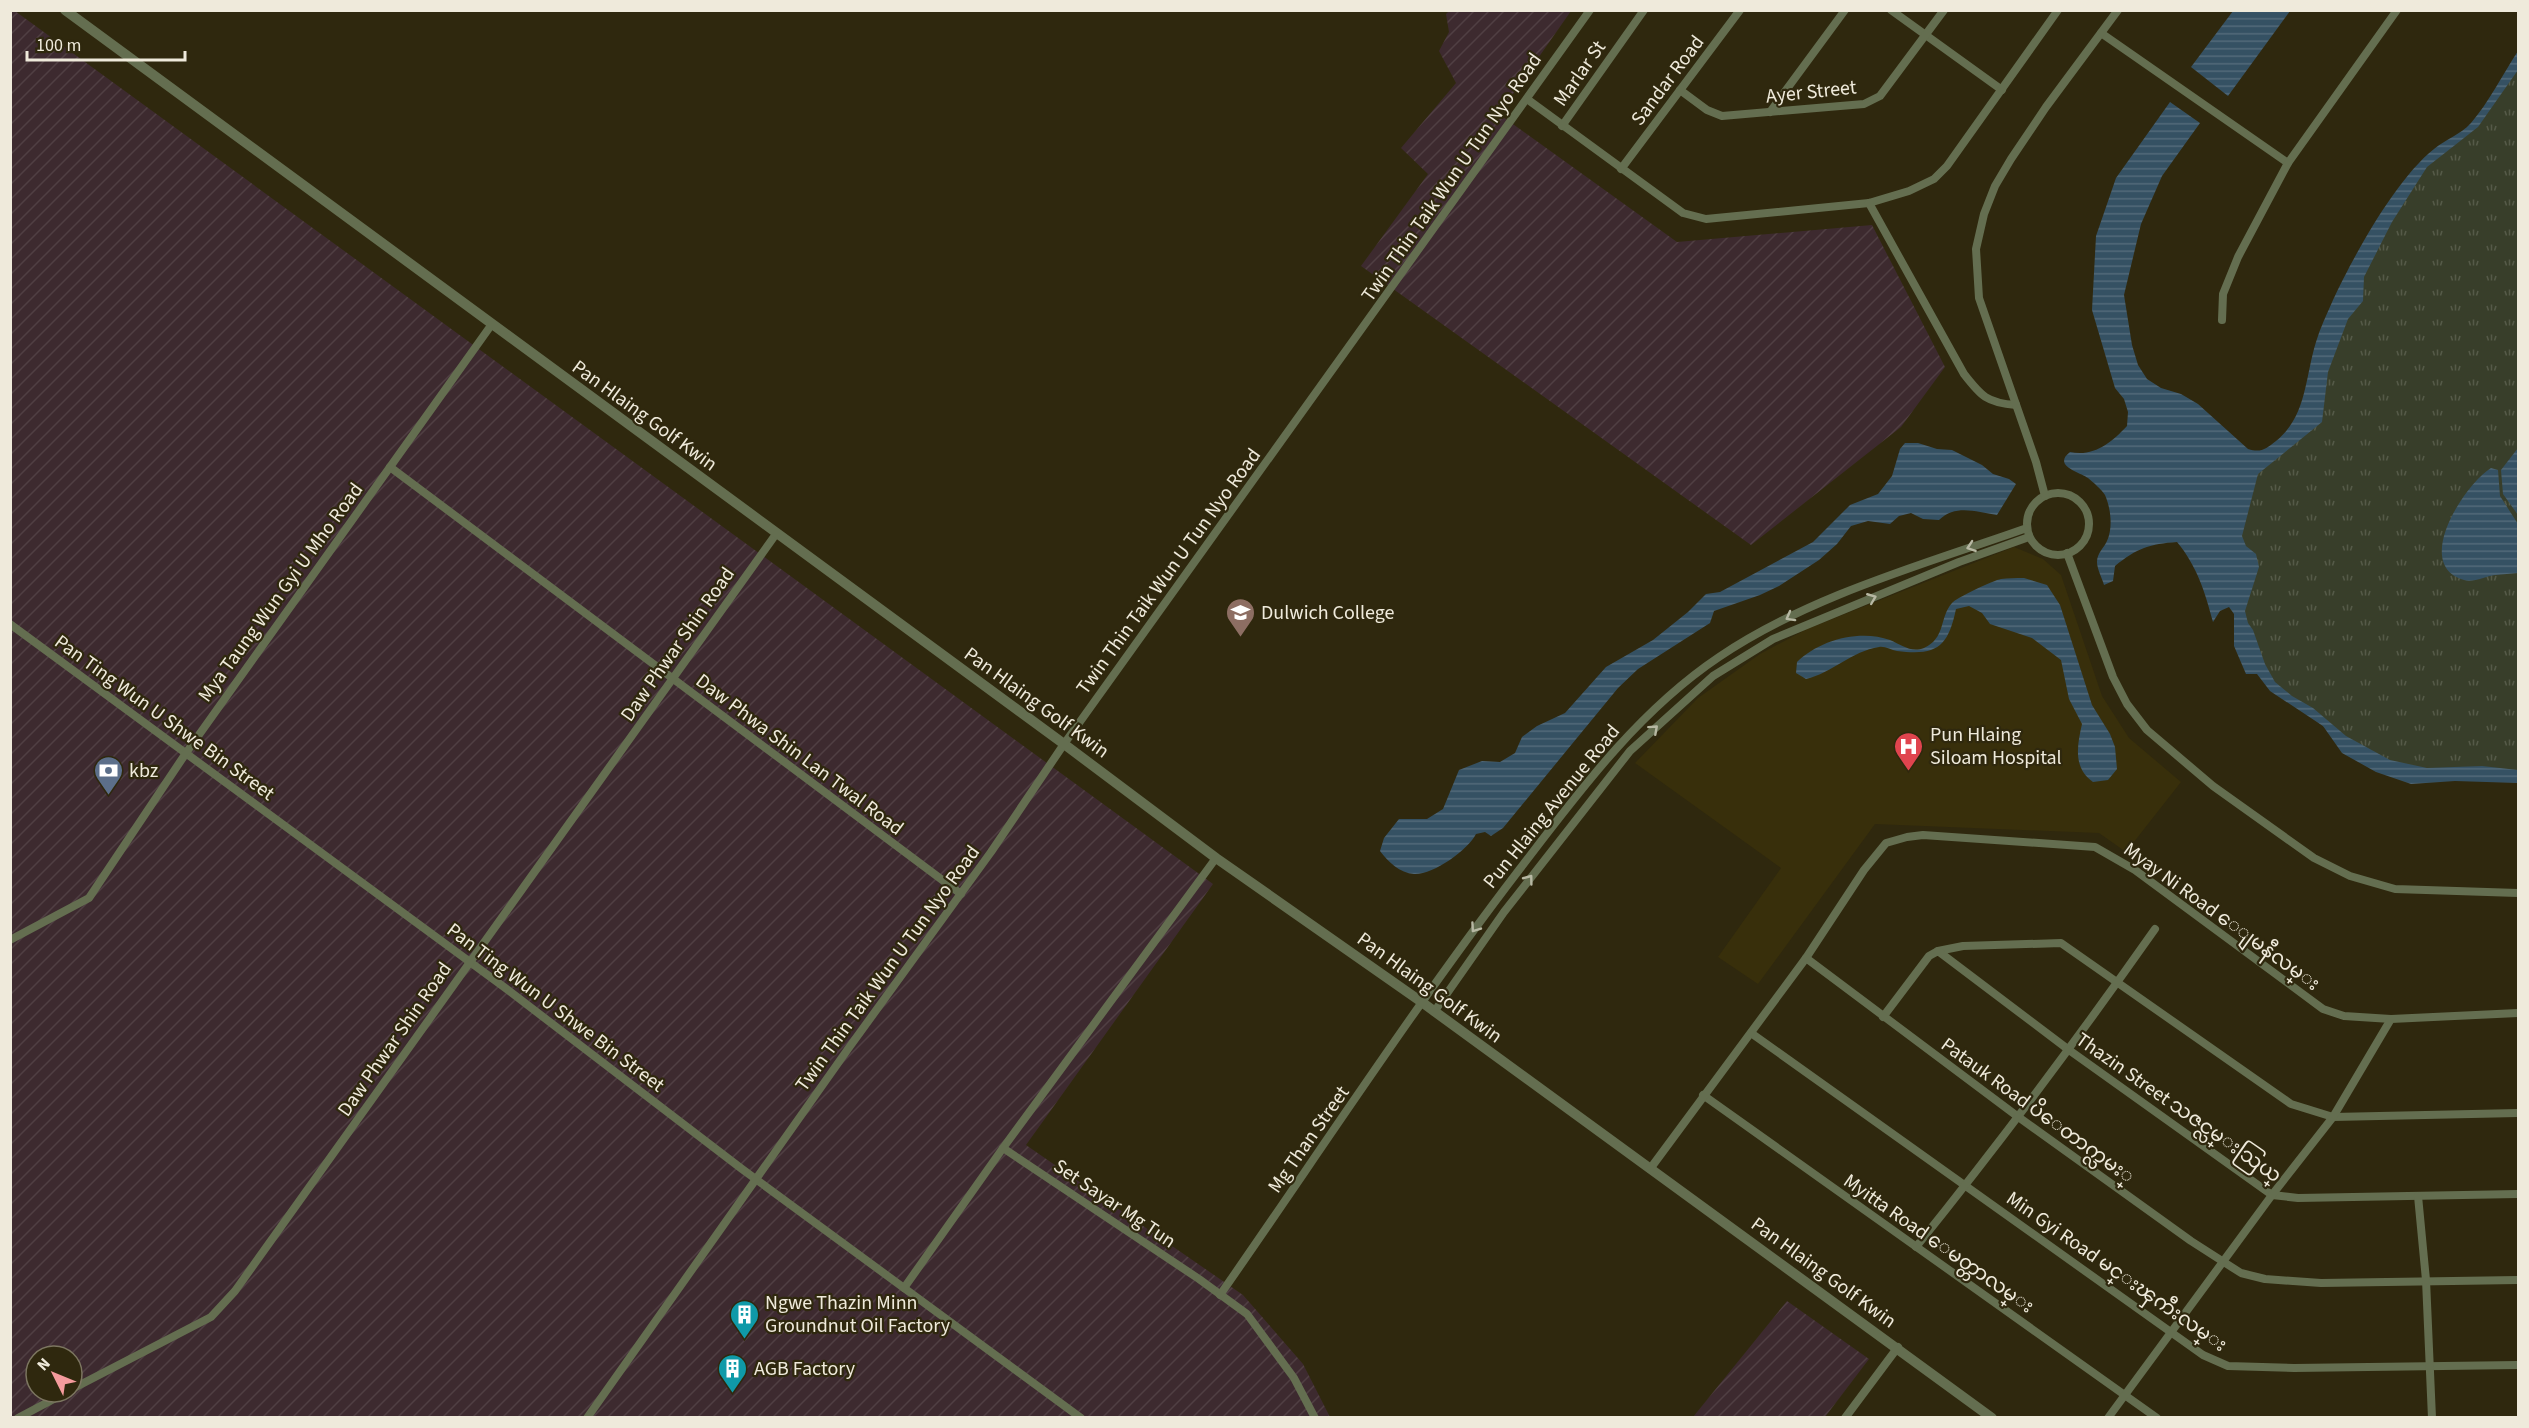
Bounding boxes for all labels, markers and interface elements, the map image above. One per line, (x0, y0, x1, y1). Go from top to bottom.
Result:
scale bar (27, 24, 184, 62)
street label: Sandar Road (1624, 30, 1711, 132)
text: 100 m (36, 33, 81, 58)
street label: Marlar St (1547, 35, 1613, 112)
street label: Twin Thin Taik Wun U Tun Nyo Road (1355, 48, 1549, 308)
street label: Ayer Street (1764, 73, 1858, 111)
street label: Pan Hlaing Golf Kwin (566, 354, 723, 478)
street label: Twin Thin Taik Wun U Tun Nyo Road (1070, 443, 1268, 700)
street label: Mya Taung Wun Gyi U Mho Road (192, 477, 370, 708)
one-way arrow (1967, 540, 1977, 553)
street label: Daw Phwar Shin Road (614, 562, 742, 727)
one-way arrow (1866, 593, 1877, 605)
school or university icon: Dulwich College (1224, 596, 1256, 638)
place label: Dulwich College (1261, 599, 1395, 627)
one-way arrow (1785, 610, 1796, 621)
street label: Pan Ting Wun U Shwe Bin Street (49, 628, 280, 807)
street label: Pan Hlaing Golf Kwin (958, 641, 1115, 765)
street label: Daw Phwa Shin Lan Twal Road (690, 667, 909, 842)
street label: Pun Hlaing Avenue Road (1477, 719, 1627, 895)
place label: Pun Hlaing Siloam Hospital (1930, 721, 2062, 772)
one-way arrow (1647, 725, 1657, 736)
hospital icon: Pun Hlaing Siloam Hospital (1893, 730, 1925, 772)
bank icon: kbz (92, 754, 124, 796)
place label: kbz (129, 757, 158, 785)
street label: Myay Ni Road ေျမနီလမ္း (2117, 835, 2326, 999)
street label: Twin Thin Taik Wun U Tun Nyo Road (789, 840, 987, 1097)
one-way arrow (1522, 875, 1533, 886)
street label: Pan Ting Wun U Shwe Bin Street (441, 917, 670, 1099)
one-way arrow (1471, 921, 1482, 932)
street label: Pan Hlaing Golf Kwin (1351, 926, 1508, 1050)
street label: Daw Phwar Shin Road (331, 957, 459, 1122)
street label: Thazin Street သဇင္လမ္းသြယ္ (2069, 1026, 2287, 1190)
street label: Patauk Road ပိေတာက္လမး္ (1935, 1030, 2140, 1191)
street label: Mg Than Street (1261, 1080, 1356, 1199)
street label: Set Sayar Mg Tun (1048, 1152, 1181, 1255)
street label: Myitta Road ေမတ္တာလမ္း (1837, 1167, 2039, 1321)
street label: Min Gyi Road မင္းၾကီးလမ္း (2000, 1184, 2233, 1360)
street label: Pan Hlaing Golf Kwin (1745, 1211, 1902, 1335)
place label: Ngwe Thazin Minn Groundnut Oil Factory (765, 1289, 951, 1340)
building icon: Ngwe Thazin Minn Groundnut Oil Factory (728, 1298, 760, 1340)
north arrow (24, 1344, 84, 1404)
building icon: AGB Factory (717, 1352, 749, 1394)
text: N (32, 1353, 55, 1376)
place label: AGB Factory (754, 1355, 856, 1383)

